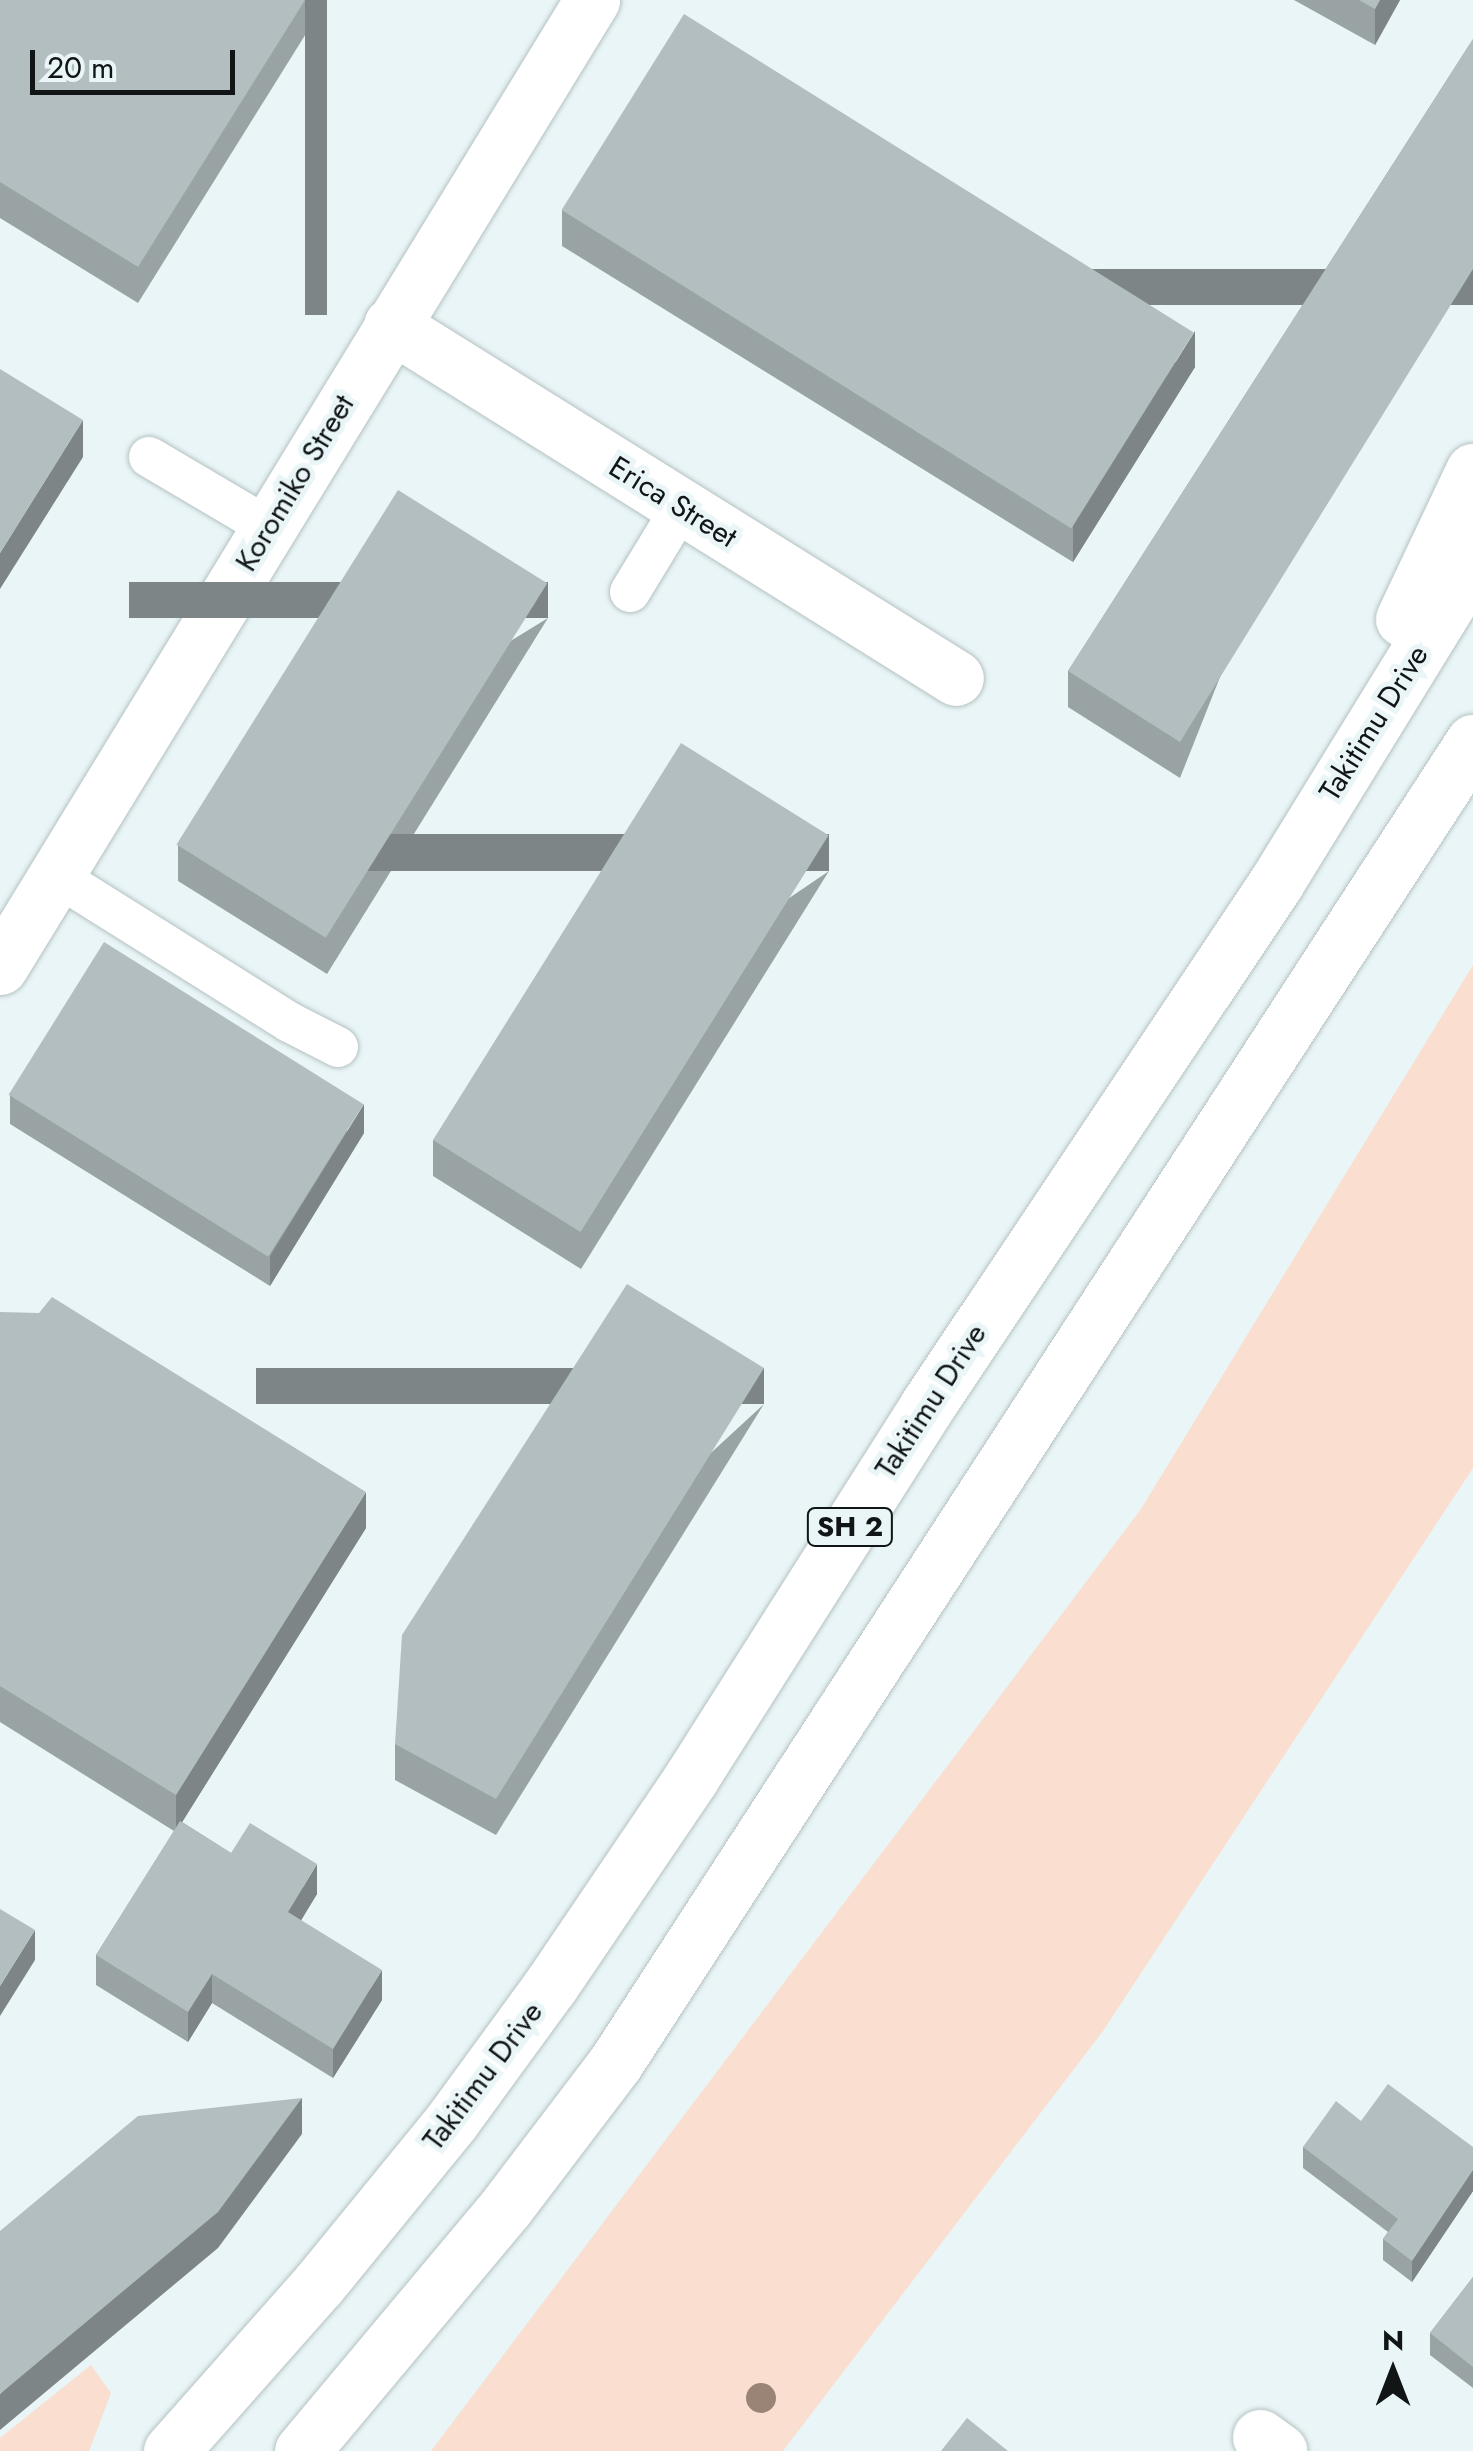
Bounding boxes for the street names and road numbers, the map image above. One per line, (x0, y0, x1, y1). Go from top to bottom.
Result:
street label: Koromiko Street (228, 388, 362, 578)
street label: Erica Street (602, 449, 744, 555)
street label: Takitimu Drive (1312, 639, 1436, 807)
street label: Takitimu Drive (868, 1317, 994, 1485)
road number: SH 2 (805, 1504, 895, 1550)
street label: Takitimu Drive (416, 1995, 550, 2157)

